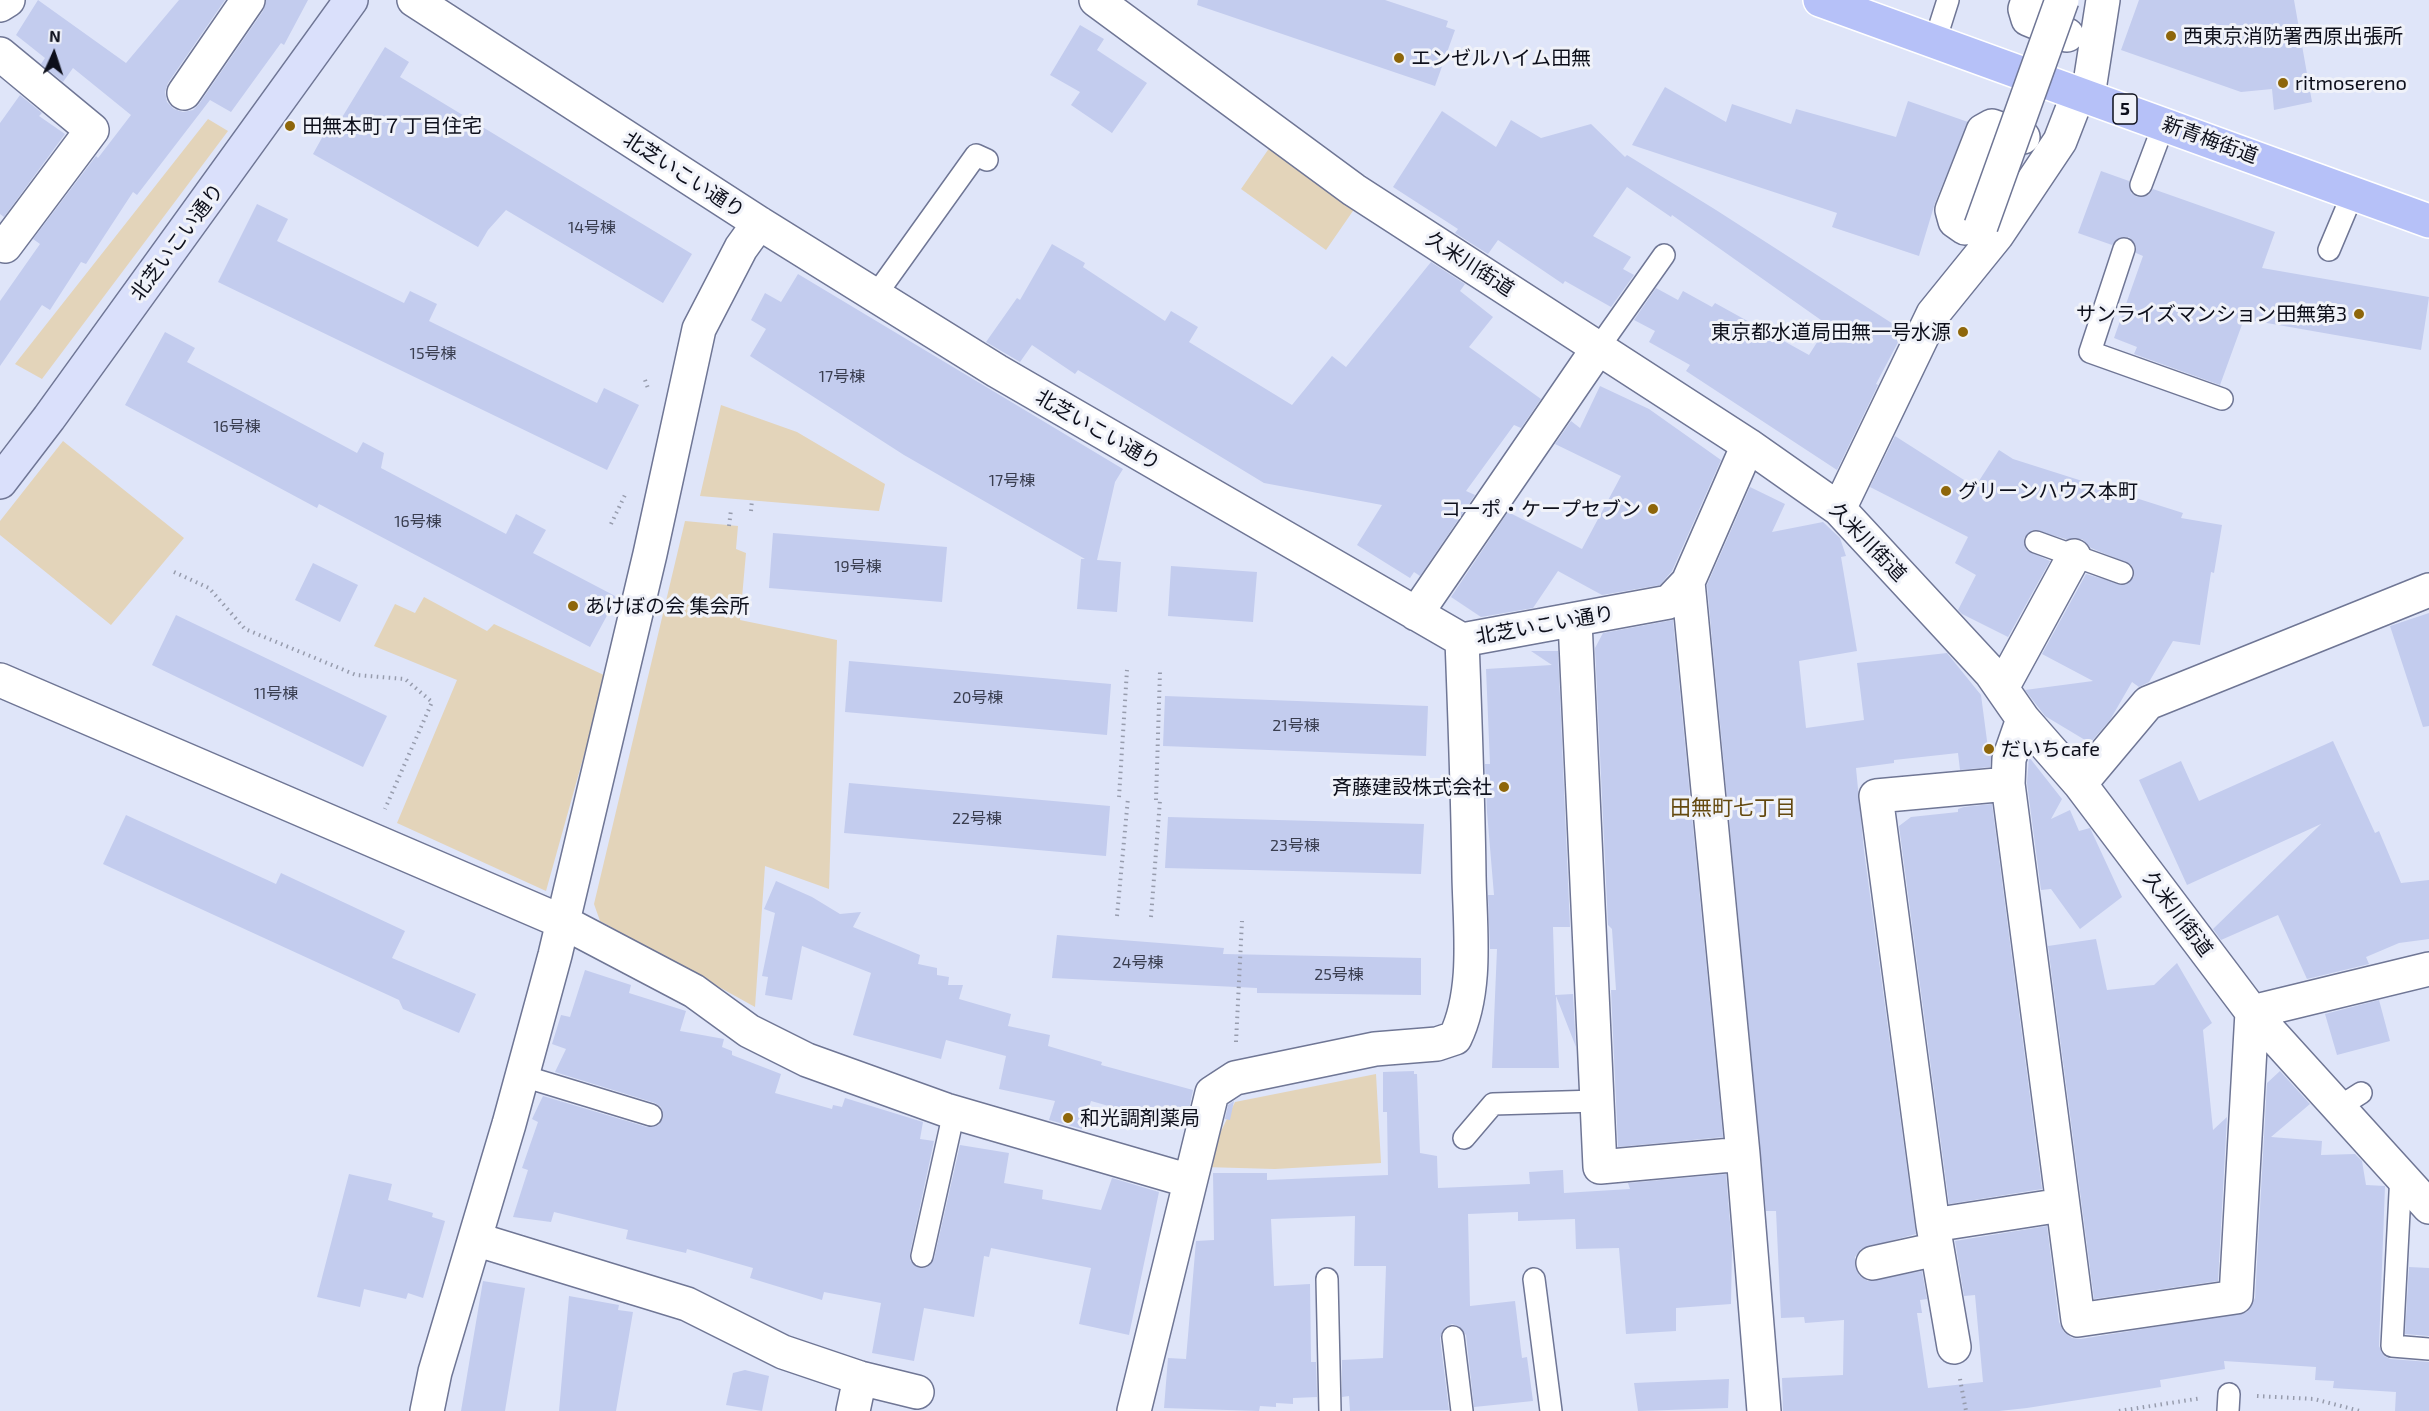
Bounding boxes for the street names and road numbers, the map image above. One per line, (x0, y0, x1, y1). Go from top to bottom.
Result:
road number: 5 (2113, 94, 2137, 124)
street label: 新青梅街道 (2159, 112, 2261, 168)
street label: 北芝いこい通り (619, 127, 749, 223)
street label: 北芝いこい通り (125, 179, 229, 305)
street label: 久米川街道 (1422, 227, 1518, 301)
street label: 北芝いこい通り (1031, 385, 1165, 475)
street label: 久米川街道 (1825, 498, 1911, 586)
street label: 北芝いこい通り (1474, 601, 1616, 649)
street label: 久米川街道 (2138, 867, 2218, 961)

